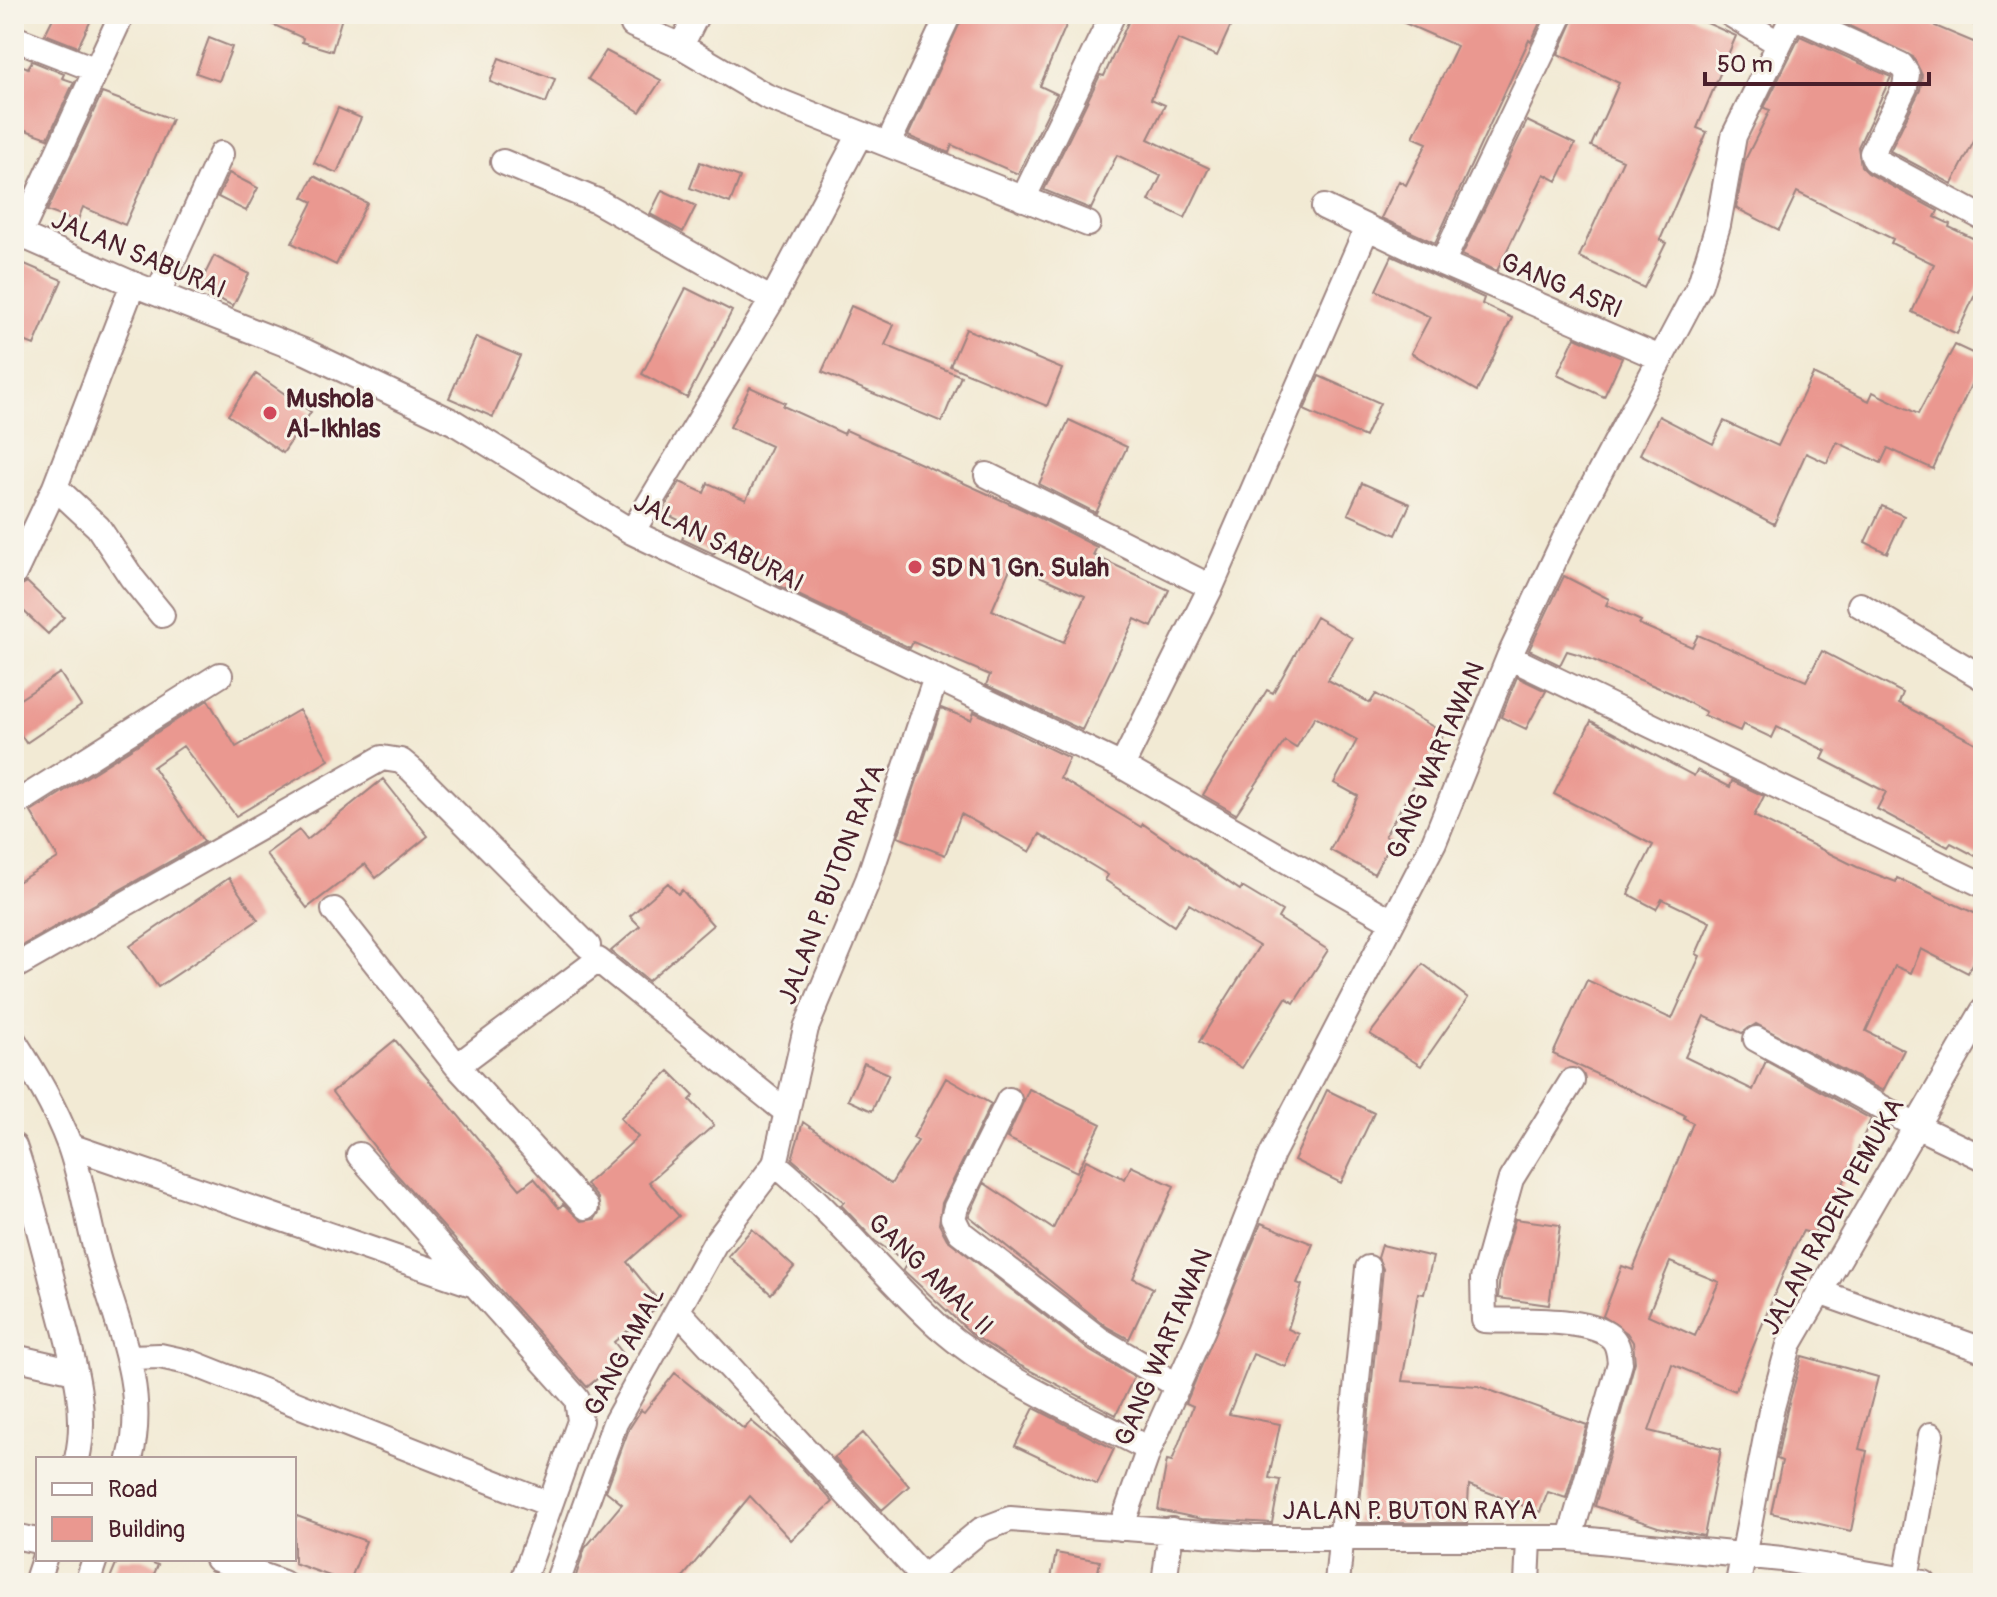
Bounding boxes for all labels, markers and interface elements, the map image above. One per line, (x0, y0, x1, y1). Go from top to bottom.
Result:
scale bar (1705, 36, 1929, 86)
text: 50 m (1717, 50, 1773, 79)
street label: JALAN SABURAI (46, 204, 231, 306)
street label: GANG ASRI (1496, 246, 1627, 326)
place label: Mushola Al-Ikhlas (286, 383, 381, 445)
marker: Mushola Al-Ikhlas (261, 404, 279, 422)
street label: JALAN SABURAI (628, 486, 809, 599)
place label: SD N 1 Gn. Sulah (931, 552, 1109, 584)
marker: SD N 1 Gn. Sulah (906, 558, 924, 576)
street label: GANG WARTAWAN (1380, 657, 1492, 864)
street label: JALAN P. BUTON RAYA (771, 760, 893, 1009)
street label: JALAN RADEN PEMUKA (1754, 1092, 1911, 1341)
street label: GANG AMAL II (861, 1207, 1000, 1343)
street label: GANG WARTAWAN (1108, 1244, 1220, 1451)
street label: GANG AMAL (577, 1281, 672, 1422)
legend (36, 1457, 296, 1561)
text: Road (108, 1475, 158, 1504)
street label: JALAN P. BUTON RAYA (1283, 1495, 1538, 1527)
text: Building (108, 1515, 185, 1544)

